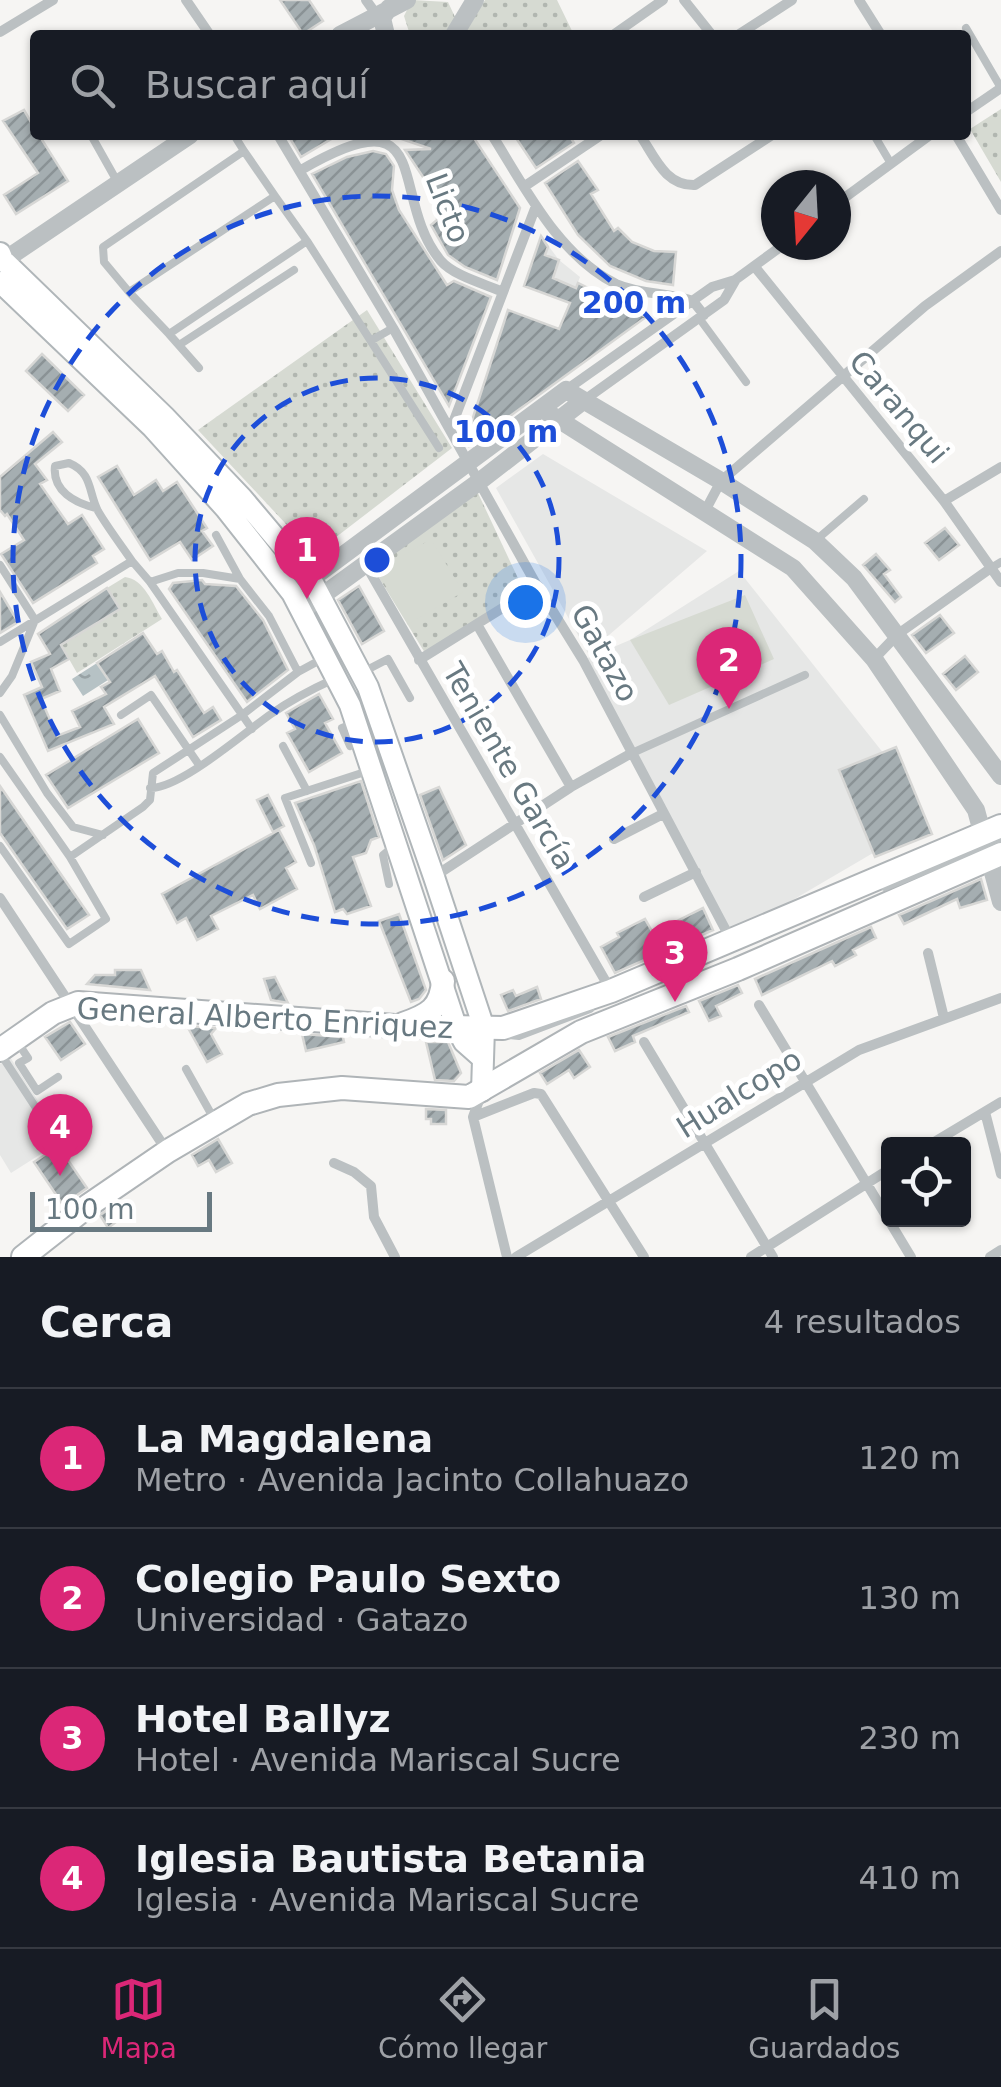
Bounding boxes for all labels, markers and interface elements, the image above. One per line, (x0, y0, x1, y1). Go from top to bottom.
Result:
search box (30, 30, 971, 140)
icon: search (65, 58, 120, 113)
text: Buscar aquí (145, 63, 369, 107)
street label: Licto (419, 168, 477, 248)
north arrow (761, 170, 851, 260)
text: 200 m (582, 285, 686, 320)
street label: Caranqui (842, 344, 956, 470)
text: 100 m (454, 414, 558, 449)
pin: 1 (274, 516, 340, 599)
centre of rings (359, 542, 395, 578)
your location (500, 577, 551, 628)
street label: Gatazo (564, 598, 646, 708)
pin: 2 (696, 626, 762, 709)
street label: Teniente García (435, 656, 582, 876)
pin: 3 (642, 920, 708, 1002)
street label: General Alberto Enriquez (76, 991, 454, 1045)
street label: Hualcopo (670, 1041, 808, 1145)
pin: 4 (28, 1094, 92, 1176)
map controls (881, 1137, 971, 1227)
button: locate (881, 1137, 971, 1227)
scale bar (30, 1187, 212, 1232)
text: 100 m (45, 1193, 135, 1226)
text: Cerca (40, 1298, 173, 1347)
text: 4 resultados (764, 1303, 961, 1341)
text: La Magdalena (135, 1417, 433, 1461)
text: 1 (61, 1439, 84, 1477)
text: 120 m (859, 1439, 961, 1477)
text: Metro · Avenida Jacinto Collahuazo (135, 1461, 689, 1499)
text: Colegio Paulo Sexto (135, 1557, 561, 1601)
text: 2 (61, 1579, 84, 1617)
text: 130 m (859, 1579, 961, 1617)
text: Universidad · Gatazo (135, 1601, 469, 1639)
text: Hotel Ballyz (135, 1697, 391, 1741)
text: 3 (61, 1719, 84, 1757)
text: 230 m (859, 1719, 961, 1757)
text: Hotel · Avenida Mariscal Sucre (135, 1741, 621, 1779)
text: Iglesia Bautista Betania (135, 1837, 646, 1881)
text: 4 (61, 1859, 84, 1897)
text: 410 m (859, 1859, 961, 1897)
text: Iglesia · Avenida Mariscal Sucre (135, 1881, 639, 1919)
tab: Mapa (101, 1972, 177, 2065)
tab: Cómo llegar (378, 1972, 547, 2065)
tab: Guardados (748, 1972, 900, 2065)

